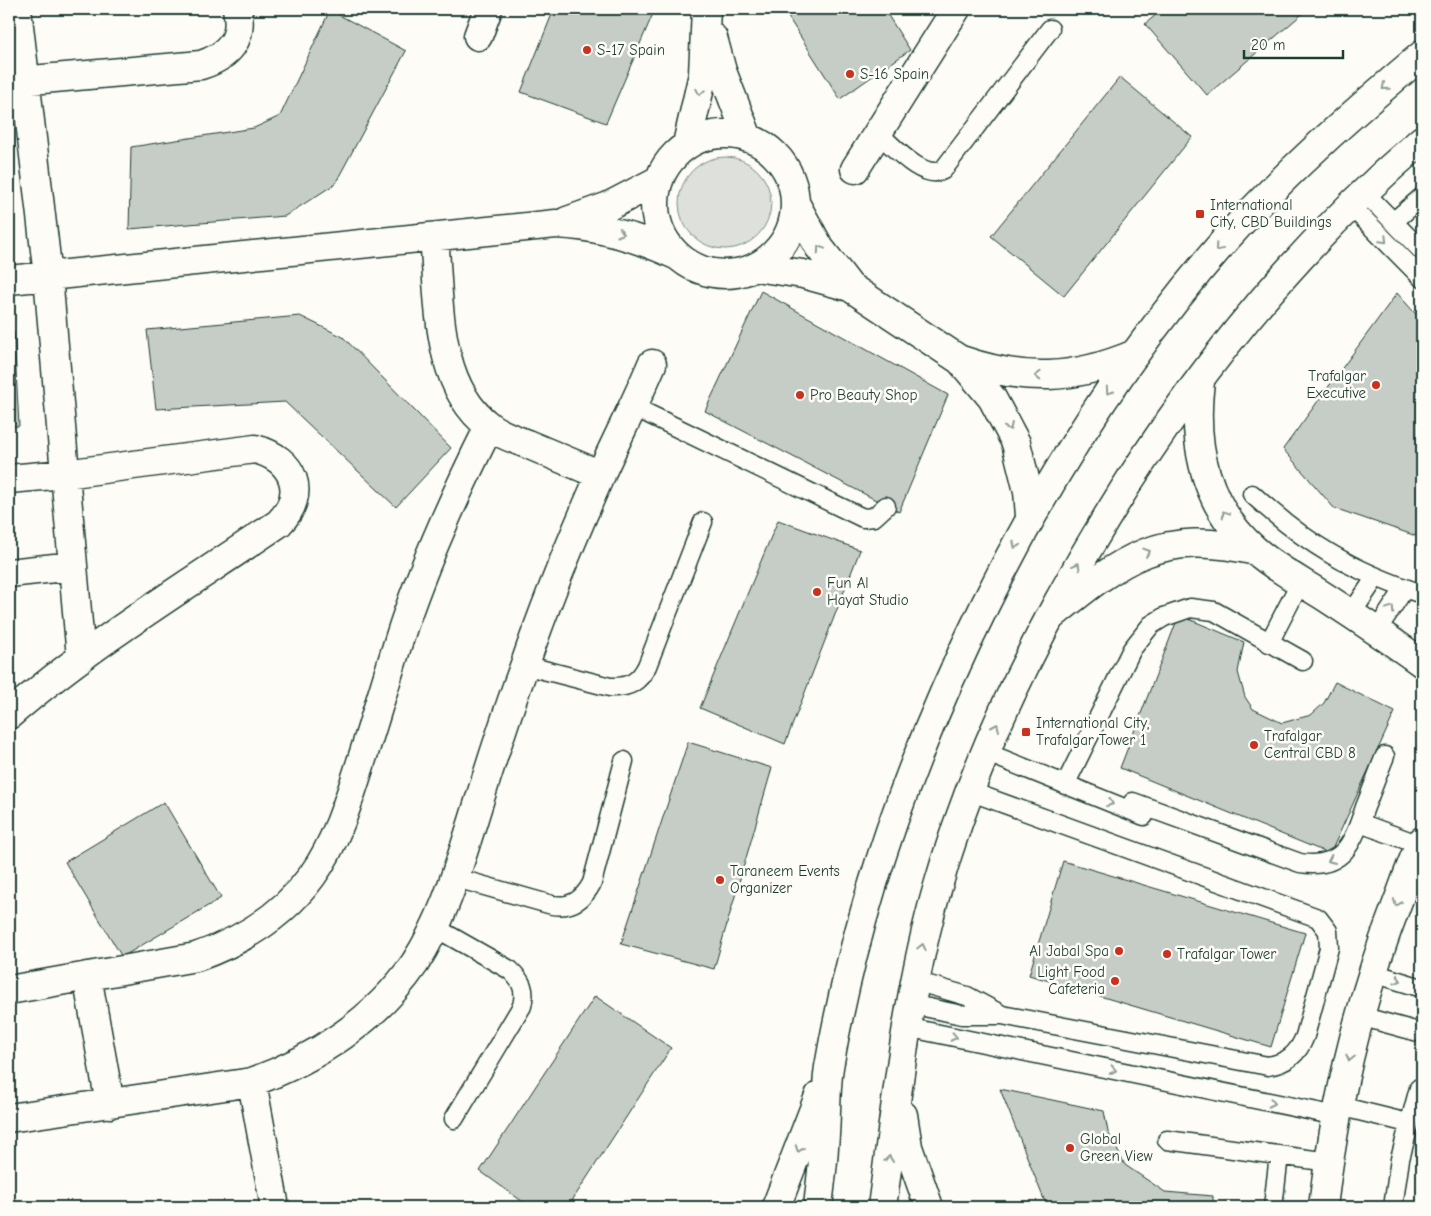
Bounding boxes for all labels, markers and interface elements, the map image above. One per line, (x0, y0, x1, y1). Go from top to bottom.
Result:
scale bar (1244, 28, 1342, 60)
text: 20 m (1251, 36, 1285, 54)
place label: S-17 Spain (597, 41, 665, 59)
marker: S-17 Spain (581, 44, 593, 56)
place label: S-16 Spain (860, 65, 929, 83)
marker: S-16 Spain (844, 68, 856, 80)
one-way arrow (1382, 81, 1391, 89)
one-way arrow (695, 88, 705, 96)
place label: International City, CBD Buildings (1210, 196, 1332, 231)
marker: International City, CBD Buildings (1194, 208, 1206, 220)
one-way arrow (617, 228, 625, 238)
one-way arrow (1378, 234, 1387, 243)
one-way arrow (1215, 243, 1224, 252)
one-way arrow (817, 245, 827, 254)
place label: Trafalgar Executive (1307, 367, 1366, 402)
one-way arrow (1033, 370, 1041, 381)
marker: Trafalgar Executive (1370, 379, 1382, 391)
place label: Pro Beauty Shop (810, 386, 918, 404)
one-way arrow (1106, 386, 1115, 395)
marker: Pro Beauty Shop (794, 389, 806, 401)
one-way arrow (1002, 422, 1013, 431)
one-way arrow (1222, 510, 1231, 520)
one-way arrow (1012, 540, 1022, 549)
one-way arrow (1143, 548, 1151, 558)
one-way arrow (1071, 562, 1081, 571)
place label: Fun Al Hayat Studio (827, 574, 909, 609)
marker: Fun Al Hayat Studio (811, 586, 823, 598)
one-way arrow (1385, 605, 1394, 615)
place label: International City, Trafalgar Tower 1 (1036, 714, 1150, 749)
one-way arrow (990, 723, 1001, 732)
marker: International City, Trafalgar Tower 1 (1020, 726, 1032, 738)
place label: Trafalgar Central CBD 8 (1264, 727, 1356, 762)
marker: Trafalgar Central CBD 8 (1248, 739, 1260, 751)
one-way arrow (1105, 797, 1114, 807)
one-way arrow (1327, 854, 1336, 864)
place label: Taraneem Events Organizer (730, 862, 840, 897)
marker: Taraneem Events Organizer (714, 874, 726, 886)
one-way arrow (1393, 898, 1404, 907)
one-way arrow (916, 942, 927, 951)
place label: Al Jabal Spa (1029, 942, 1109, 960)
marker: Al Jabal Spa (1113, 945, 1125, 957)
place label: Trafalgar Tower (1177, 945, 1276, 963)
marker: Trafalgar Tower (1161, 948, 1173, 960)
place label: Light Food Cafeteria (1037, 963, 1105, 998)
one-way arrow (1393, 974, 1401, 984)
marker: Light Food Cafeteria (1109, 975, 1121, 987)
one-way arrow (949, 1032, 958, 1042)
one-way arrow (1345, 1054, 1356, 1062)
one-way arrow (1108, 1065, 1117, 1075)
one-way arrow (1267, 1098, 1276, 1108)
place label: Global Green View (1080, 1130, 1153, 1165)
marker: Global Green View (1064, 1142, 1076, 1154)
one-way arrow (795, 1145, 805, 1153)
one-way arrow (883, 1155, 894, 1163)

